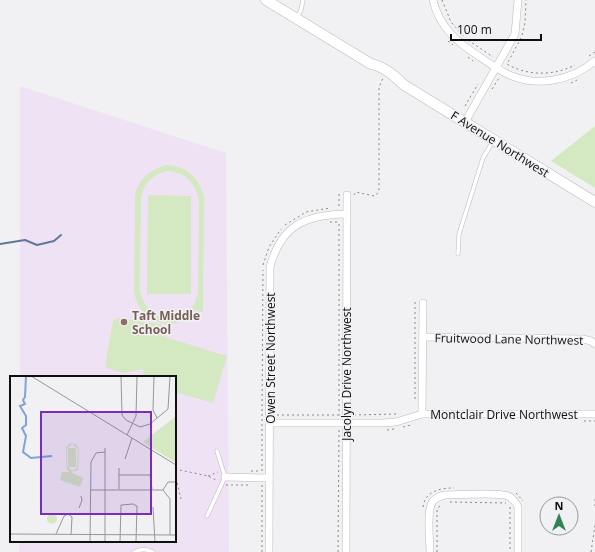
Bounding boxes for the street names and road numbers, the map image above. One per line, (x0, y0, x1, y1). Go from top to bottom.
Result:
street label: F Avenue Northwest (448, 107, 552, 181)
street label: Owen Street Northwest (262, 292, 279, 424)
street label: Jacolyn Drive Northwest (338, 307, 355, 442)
street label: Fruitwood Lane Northwest (434, 329, 584, 349)
street label: Montclair Drive Northwest (430, 406, 578, 423)

